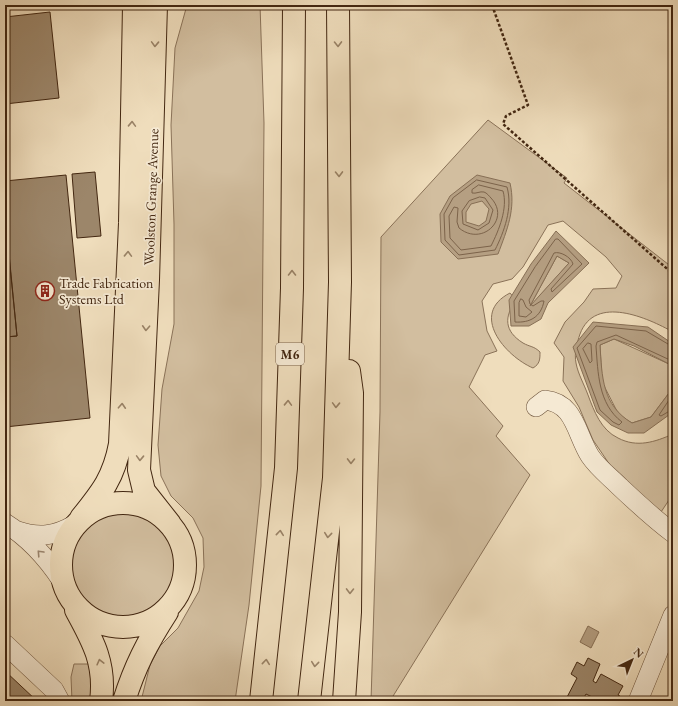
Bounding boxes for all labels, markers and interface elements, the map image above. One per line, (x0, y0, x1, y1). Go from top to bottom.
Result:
one-way arrow (151, 41, 159, 47)
one-way arrow (334, 41, 342, 47)
one-way arrow (128, 121, 136, 127)
street label: Woolston Grange Avenue (140, 128, 162, 266)
one-way arrow (335, 171, 343, 177)
one-way arrow (124, 251, 133, 257)
one-way arrow (288, 270, 296, 276)
place label: Trade Fabrication Systems Ltd (59, 274, 154, 308)
building icon: Trade Fabrication Systems Ltd (34, 280, 56, 302)
one-way arrow (142, 325, 150, 331)
road number: M6 (276, 343, 304, 365)
one-way arrow (284, 400, 292, 406)
one-way arrow (332, 402, 340, 408)
one-way arrow (117, 403, 126, 409)
one-way arrow (136, 455, 144, 461)
one-way arrow (347, 458, 355, 464)
one-way arrow (275, 530, 284, 536)
one-way arrow (324, 532, 333, 538)
one-way arrow (38, 550, 45, 558)
one-way arrow (346, 588, 354, 594)
north arrow (612, 640, 652, 680)
text: N (631, 645, 647, 661)
one-way arrow (96, 659, 105, 666)
one-way arrow (261, 659, 270, 665)
one-way arrow (310, 661, 319, 667)

